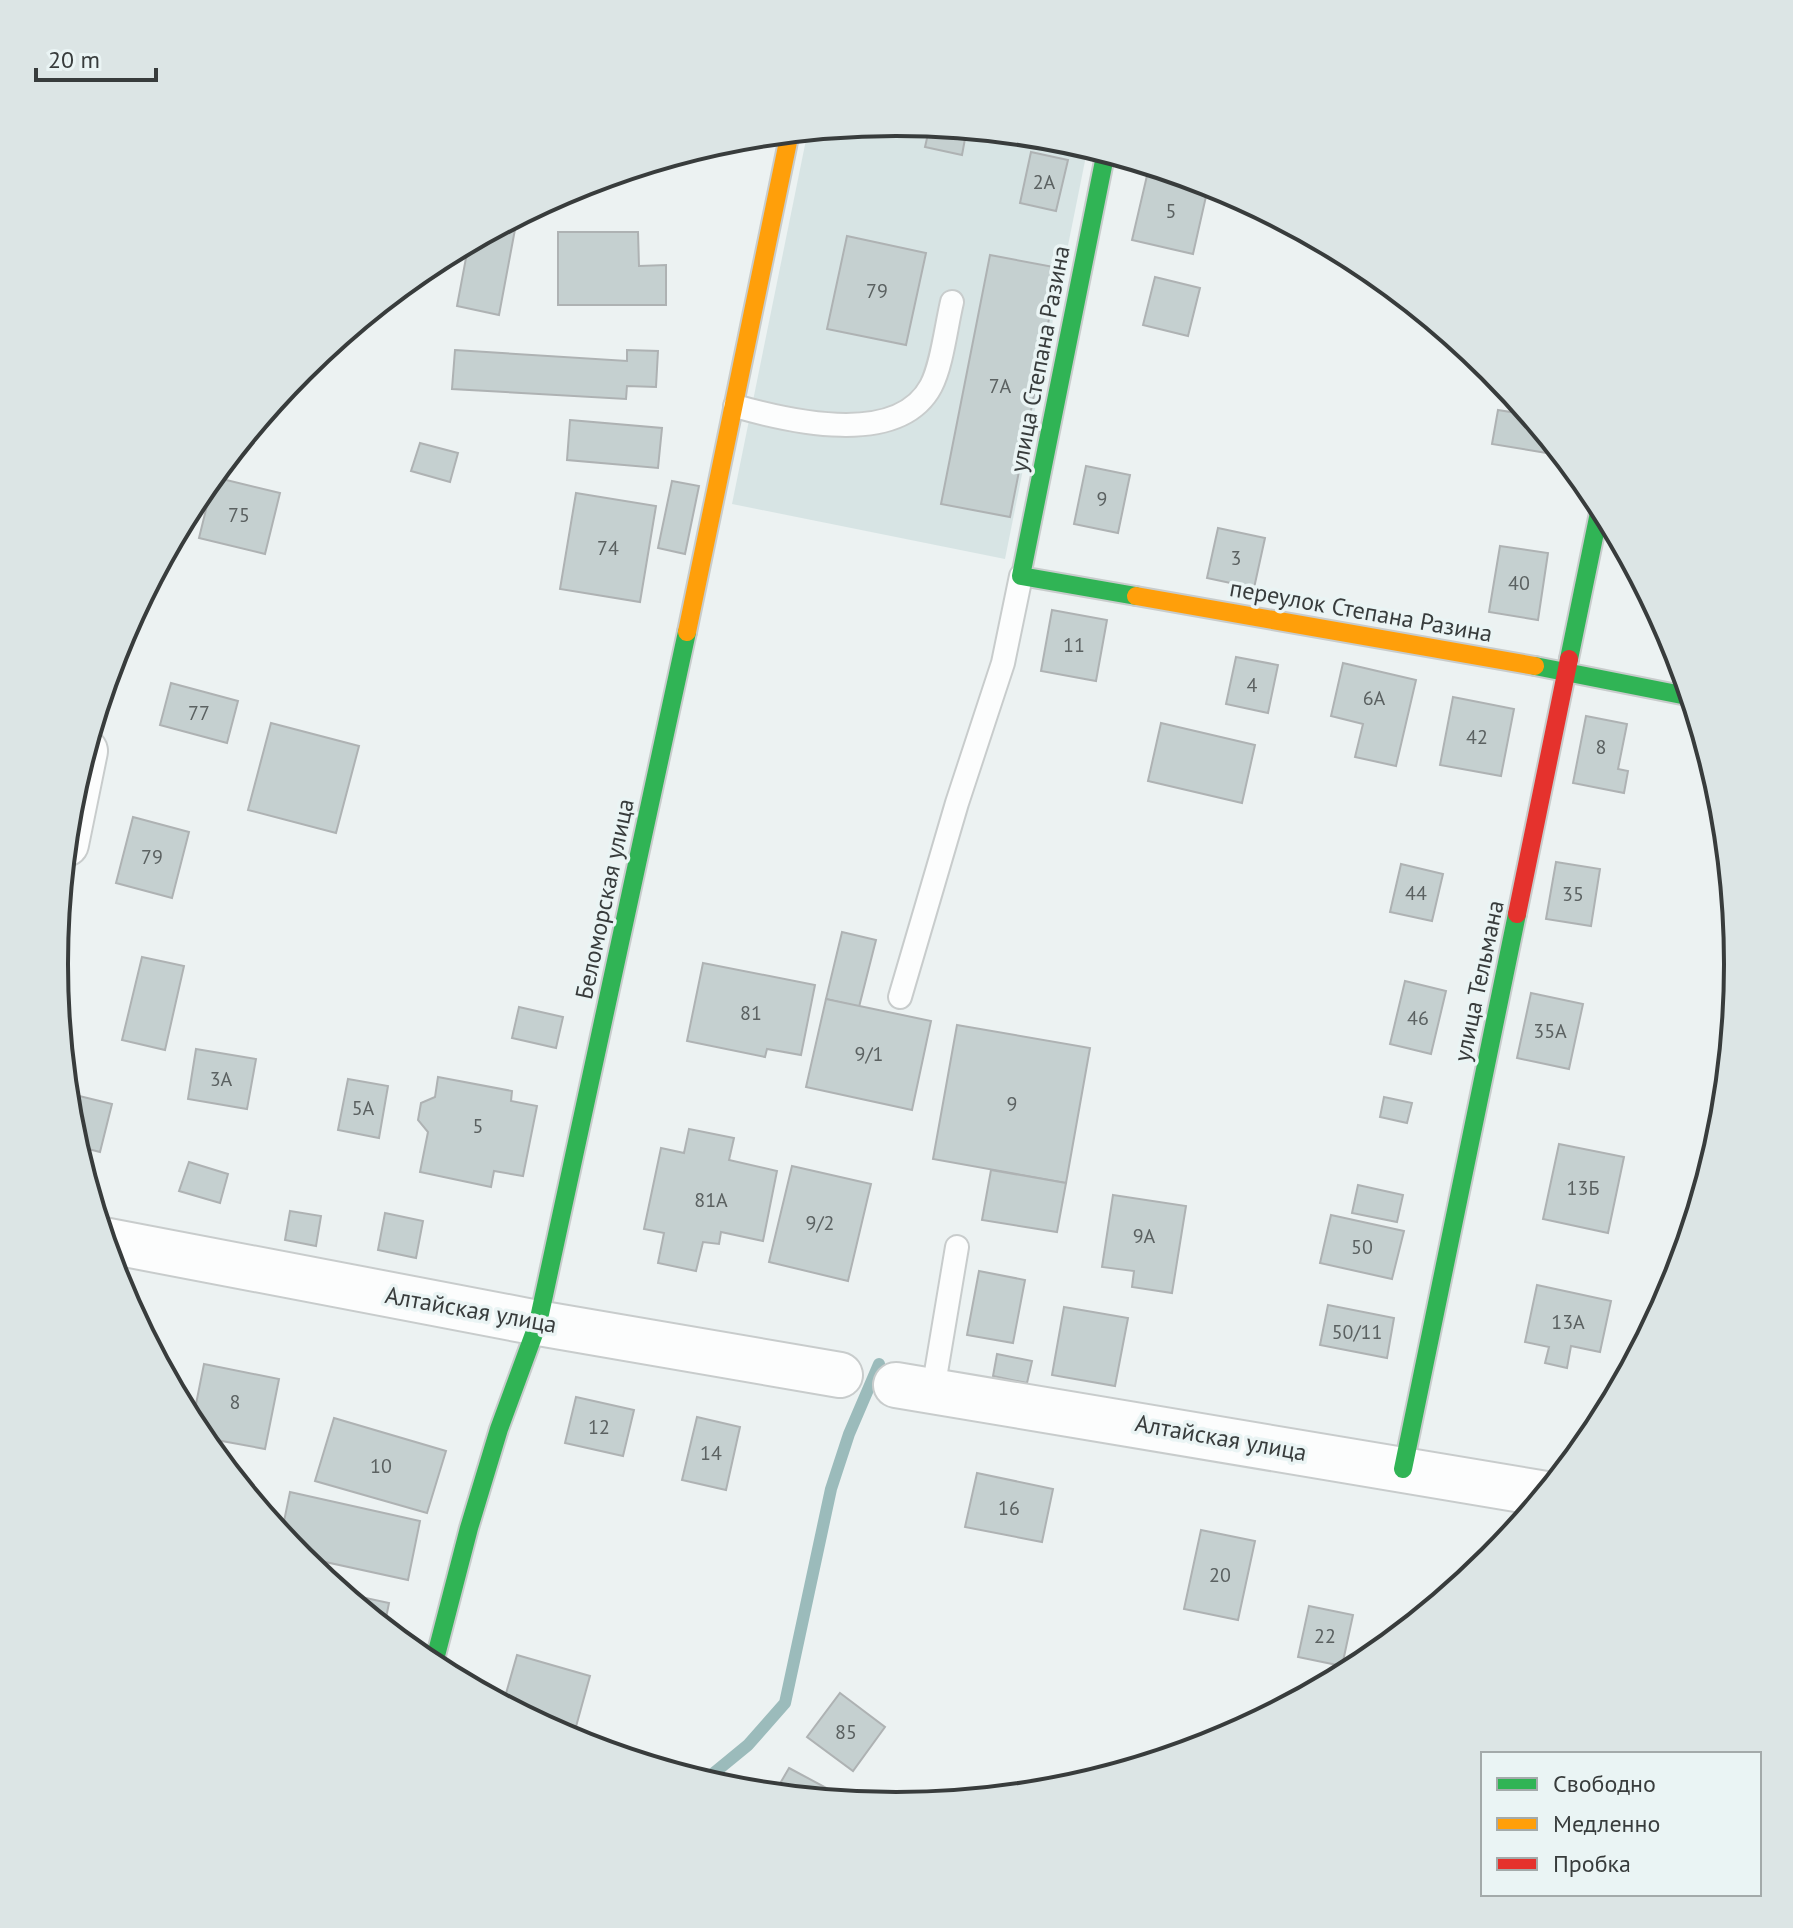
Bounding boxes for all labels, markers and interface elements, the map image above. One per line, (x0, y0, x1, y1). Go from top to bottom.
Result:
scale bar (36, 32, 156, 82)
text: 20 m (48, 44, 100, 75)
house number: 2А (1033, 169, 1056, 195)
house number: 5 (1166, 198, 1176, 224)
street label: улица Степана Разина (1002, 243, 1077, 475)
house number: 79 (866, 278, 888, 304)
house number: 7А (989, 373, 1012, 399)
house number: 9 (1097, 486, 1107, 512)
house number: 75 (228, 502, 250, 528)
house number: 74 (597, 535, 619, 561)
house number: 3 (1231, 545, 1241, 571)
house number: 40 (1508, 570, 1530, 596)
street label: переулок Степана Разина (1227, 572, 1495, 649)
house number: 11 (1063, 632, 1085, 658)
house number: 4 (1247, 672, 1258, 698)
house number: 6А (1363, 685, 1386, 711)
house number: 77 (188, 700, 210, 726)
house number: 42 (1466, 724, 1488, 750)
house number: 8 (1596, 734, 1606, 760)
street label: Беломорская улица (568, 796, 641, 1002)
house number: 79 (141, 844, 163, 870)
house number: 44 (1405, 880, 1427, 906)
house number: 35 (1562, 881, 1584, 907)
street label: улица Тельмана (1446, 897, 1511, 1064)
house number: 81 (740, 1000, 762, 1026)
house number: 46 (1407, 1005, 1429, 1031)
house number: 35А (1533, 1018, 1567, 1044)
house number: 9/1 (855, 1041, 883, 1067)
house number: 3А (210, 1066, 233, 1092)
house number: 9 (1007, 1091, 1017, 1117)
house number: 5А (352, 1095, 375, 1121)
house number: 5 (473, 1113, 483, 1139)
house number: 13Б (1567, 1175, 1599, 1201)
house number: 81А (694, 1187, 728, 1213)
house number: 9/2 (806, 1210, 834, 1236)
house number: 9А (1133, 1223, 1156, 1249)
house number: 50 (1351, 1234, 1373, 1260)
street label: Алтайская улица (383, 1279, 559, 1340)
house number: 13А (1551, 1309, 1585, 1335)
house number: 50/11 (1332, 1319, 1382, 1345)
house number: 8 (230, 1389, 240, 1415)
street label: Алтайская улица (1133, 1407, 1309, 1468)
house number: 12 (588, 1414, 610, 1440)
house number: 14 (700, 1440, 722, 1466)
house number: 10 (370, 1453, 392, 1479)
house number: 16 (998, 1495, 1020, 1521)
house number: 20 (1209, 1562, 1231, 1588)
house number: 22 (1314, 1623, 1336, 1649)
house number: 85 (835, 1719, 857, 1745)
legend (1481, 1752, 1761, 1896)
text: Свободно (1553, 1768, 1656, 1799)
text: Медленно (1553, 1808, 1660, 1839)
text: Пробка (1553, 1848, 1631, 1879)

